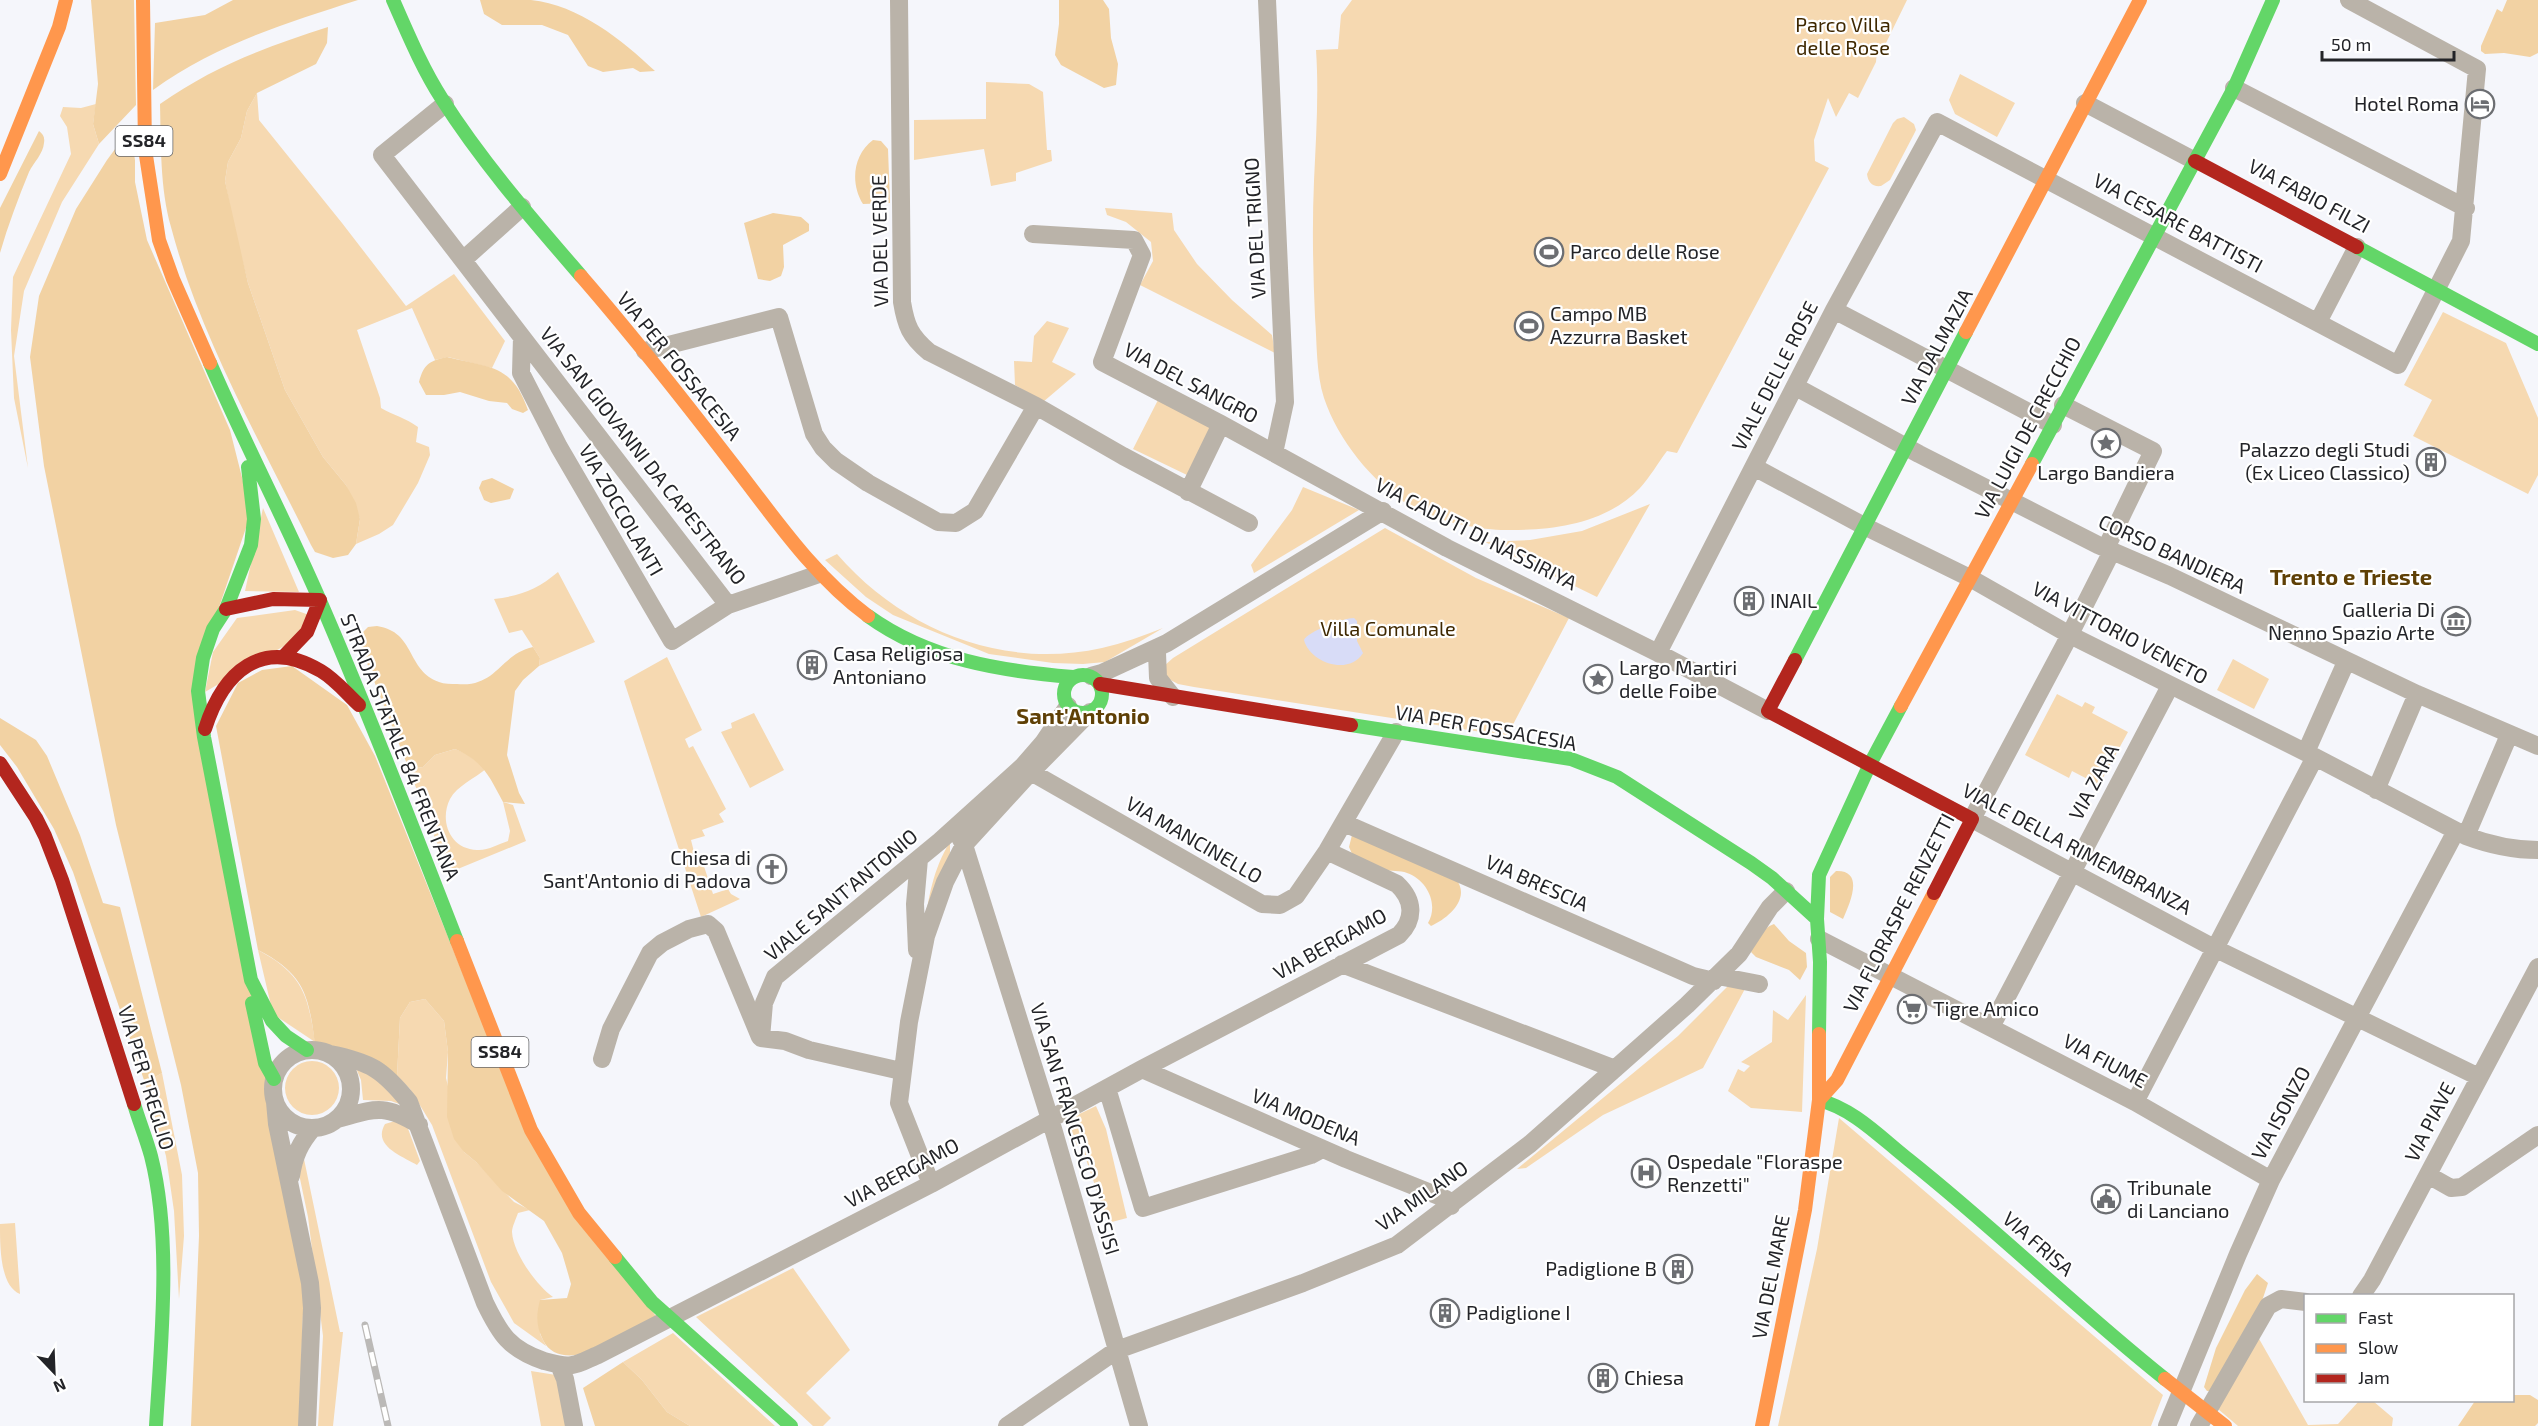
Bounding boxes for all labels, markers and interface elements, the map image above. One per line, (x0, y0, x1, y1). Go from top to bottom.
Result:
park label: Parco Villa delle Rose (1795, 12, 1891, 59)
scale bar (2322, 24, 2454, 62)
text: 50 m (2331, 33, 2371, 55)
hotel icon: Hotel Roma (2464, 88, 2496, 120)
place label: Hotel Roma (2354, 91, 2459, 115)
road number: SS84 (116, 126, 172, 156)
street label: VIA FABIO FILZI (2245, 153, 2374, 237)
street label: VIA DEL TRIGNO (1238, 157, 1270, 299)
street label: VIA CESARE BATTISTI (2090, 167, 2267, 277)
street label: VIA DEL VERDE (866, 175, 892, 307)
sports icon: Parco delle Rose (1533, 236, 1565, 268)
place label: Parco delle Rose (1570, 239, 1720, 263)
street label: VIA DALMAZIA (1895, 284, 1977, 409)
street label: VIA PER FOSSACESIA (613, 286, 747, 445)
street label: VIALE DELLE ROSE (1726, 297, 1822, 454)
place label: Campo MB Azzurra Basket (1550, 301, 1688, 348)
sports icon: Campo MB Azzurra Basket (1513, 310, 1545, 342)
street label: VIA SAN GIOVANNI DA CAPESTRANO (536, 322, 752, 589)
street label: VIA LUIGI DE CRECCHIO (1969, 332, 2085, 523)
street label: VIA DEL SANGRO (1120, 337, 1263, 428)
place icon: Largo Bandiera (2090, 427, 2122, 459)
place label: Palazzo degli Studi (Ex Liceo Classico) (2239, 437, 2410, 484)
street label: VIA ZOCCOLANTI (575, 439, 669, 580)
building icon: Palazzo degli Studi (Ex Liceo Classico) (2415, 446, 2447, 478)
place label: Largo Bandiera (2037, 460, 2175, 484)
street label: VIA CADUTI DI NASSIRIYA (1372, 472, 1582, 595)
street label: CORSO BANDIERA (2095, 509, 2250, 598)
district label: Trento e Trieste (2270, 563, 2432, 589)
street label: VIA VITTORIO VENETO (2029, 576, 2212, 689)
building icon: INAIL (1733, 585, 1765, 617)
place label: INAIL (1770, 588, 1817, 612)
place label: Galleria Di Nenno Spazio Arte (2268, 597, 2435, 644)
museum icon: Galleria Di Nenno Spazio Arte (2440, 605, 2472, 637)
street label: STRADA STATALE 84 FRENTANA (336, 610, 466, 884)
park label: Villa Comunale (1320, 616, 1456, 640)
place label: Casa Religiosa Antoniano (833, 641, 964, 688)
building icon: Casa Religiosa Antoniano (796, 649, 828, 681)
place label: Largo Martiri delle Foibe (1619, 655, 1737, 702)
place icon: Largo Martiri delle Foibe (1582, 663, 1614, 695)
street label: VIA PER FOSSACESIA (1394, 699, 1579, 755)
district label: Sant'Antonio (1016, 702, 1150, 728)
street label: VIA ZARA (2063, 739, 2123, 824)
street label: VIALE DELLA RIMEMBRANZA (1959, 777, 2197, 919)
street label: VIA MANCINELLO (1122, 790, 1267, 888)
street label: VIA FLORASPE RENZETTI (1837, 809, 1959, 1016)
street label: VIALE SANT'ANTONIO (759, 823, 922, 965)
place label: Chiesa di Sant'Antonio di Padova (543, 845, 751, 892)
street label: VIA BRESCIA (1482, 849, 1593, 916)
church icon: Chiesa di Sant'Antonio di Padova (756, 853, 788, 885)
street label: VIA BERGAMO (1269, 902, 1390, 984)
supermarket icon: Tigre Amico (1896, 993, 1928, 1025)
place label: Tigre Amico (1933, 996, 2039, 1020)
street label: VIA SAN FRANCESCO D'ASSISI (1026, 1000, 1126, 1257)
street label: VIA PER TREGLIO (114, 1003, 180, 1153)
street label: VIA FIUME (2059, 1028, 2152, 1092)
road number: SS84 (472, 1037, 528, 1067)
street label: VIA ISONZO (2246, 1062, 2315, 1163)
street label: VIA PIAVE (2399, 1078, 2459, 1165)
street label: VIA MODENA (1248, 1082, 1365, 1150)
street label: VIA BERGAMO (840, 1132, 963, 1212)
place label: Ospedale "Floraspe Renzetti" (1667, 1149, 1843, 1196)
street label: VIA MILANO (1371, 1155, 1472, 1236)
hospital icon: Ospedale "Floraspe Renzetti" (1630, 1157, 1662, 1189)
place label: Tribunale di Lanciano (2127, 1175, 2229, 1222)
public building icon: Tribunale di Lanciano (2090, 1183, 2122, 1215)
street label: VIA FRISA (1998, 1206, 2079, 1281)
street label: VIA DEL MARE (1746, 1213, 1794, 1341)
building icon: Padiglione B (1662, 1253, 1694, 1285)
place label: Padiglione B (1545, 1256, 1657, 1280)
legend (2304, 1294, 2514, 1402)
building icon: Padiglione I (1429, 1297, 1461, 1329)
place label: Padiglione I (1466, 1300, 1571, 1324)
text: Fast (2358, 1306, 2393, 1328)
text: Slow (2358, 1336, 2399, 1358)
north arrow (24, 1342, 84, 1402)
building icon: Chiesa (1587, 1362, 1619, 1394)
place label: Chiesa (1624, 1365, 1684, 1389)
text: Jam (2358, 1366, 2390, 1388)
text: N (51, 1375, 69, 1397)

